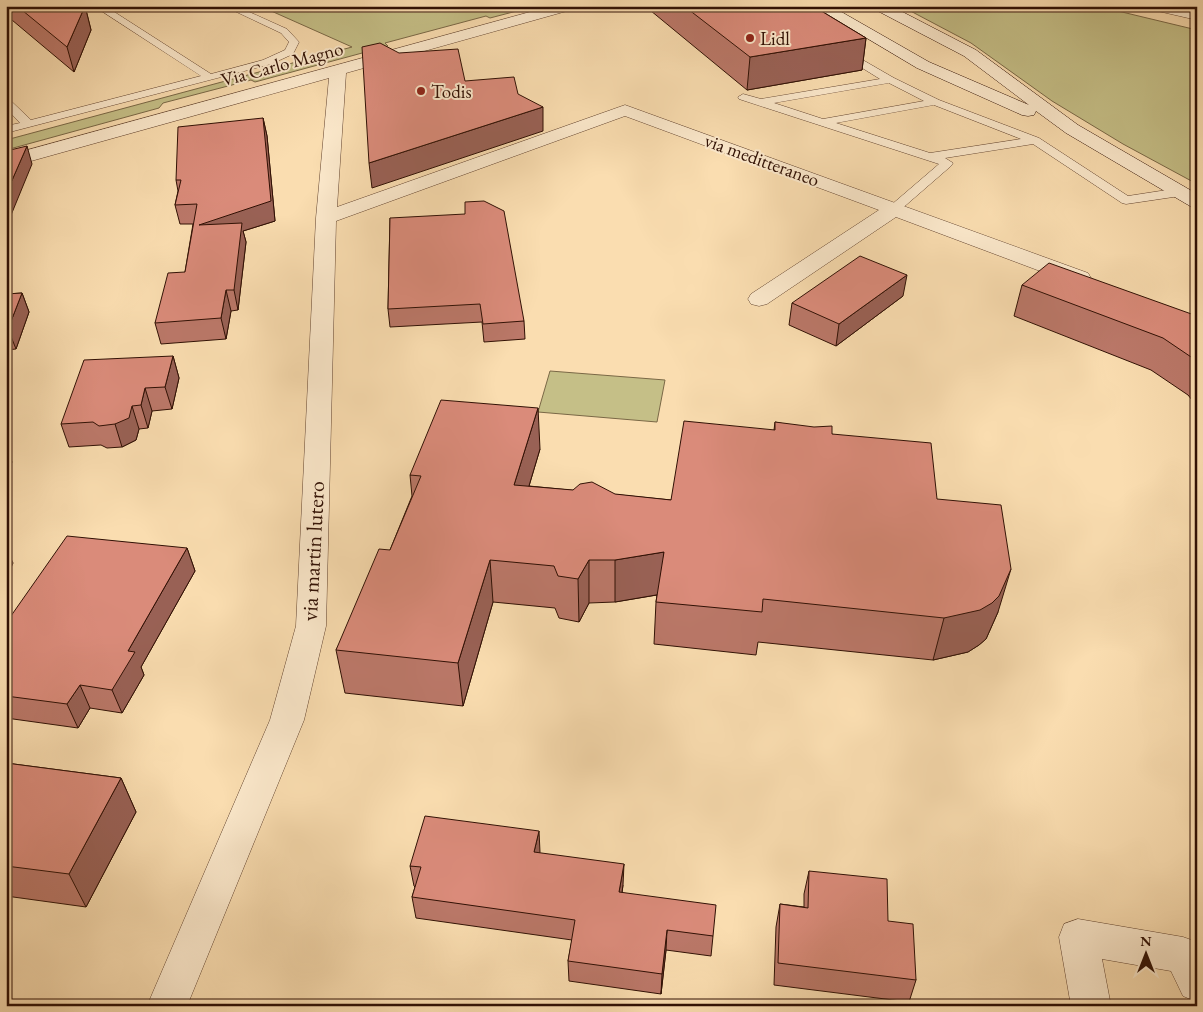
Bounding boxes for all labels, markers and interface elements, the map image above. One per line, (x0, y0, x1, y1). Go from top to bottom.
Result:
place label: Lidl (760, 26, 790, 51)
marker: Lidl (744, 32, 756, 44)
street label: Via Carlo Magno (218, 36, 346, 92)
place label: Todis (431, 79, 472, 104)
marker: Todis (415, 85, 427, 97)
street label: via meditteraneo (701, 128, 823, 192)
street label: via martin lutero (295, 480, 331, 622)
north arrow (1120, 930, 1170, 980)
text: N (1140, 932, 1152, 950)

